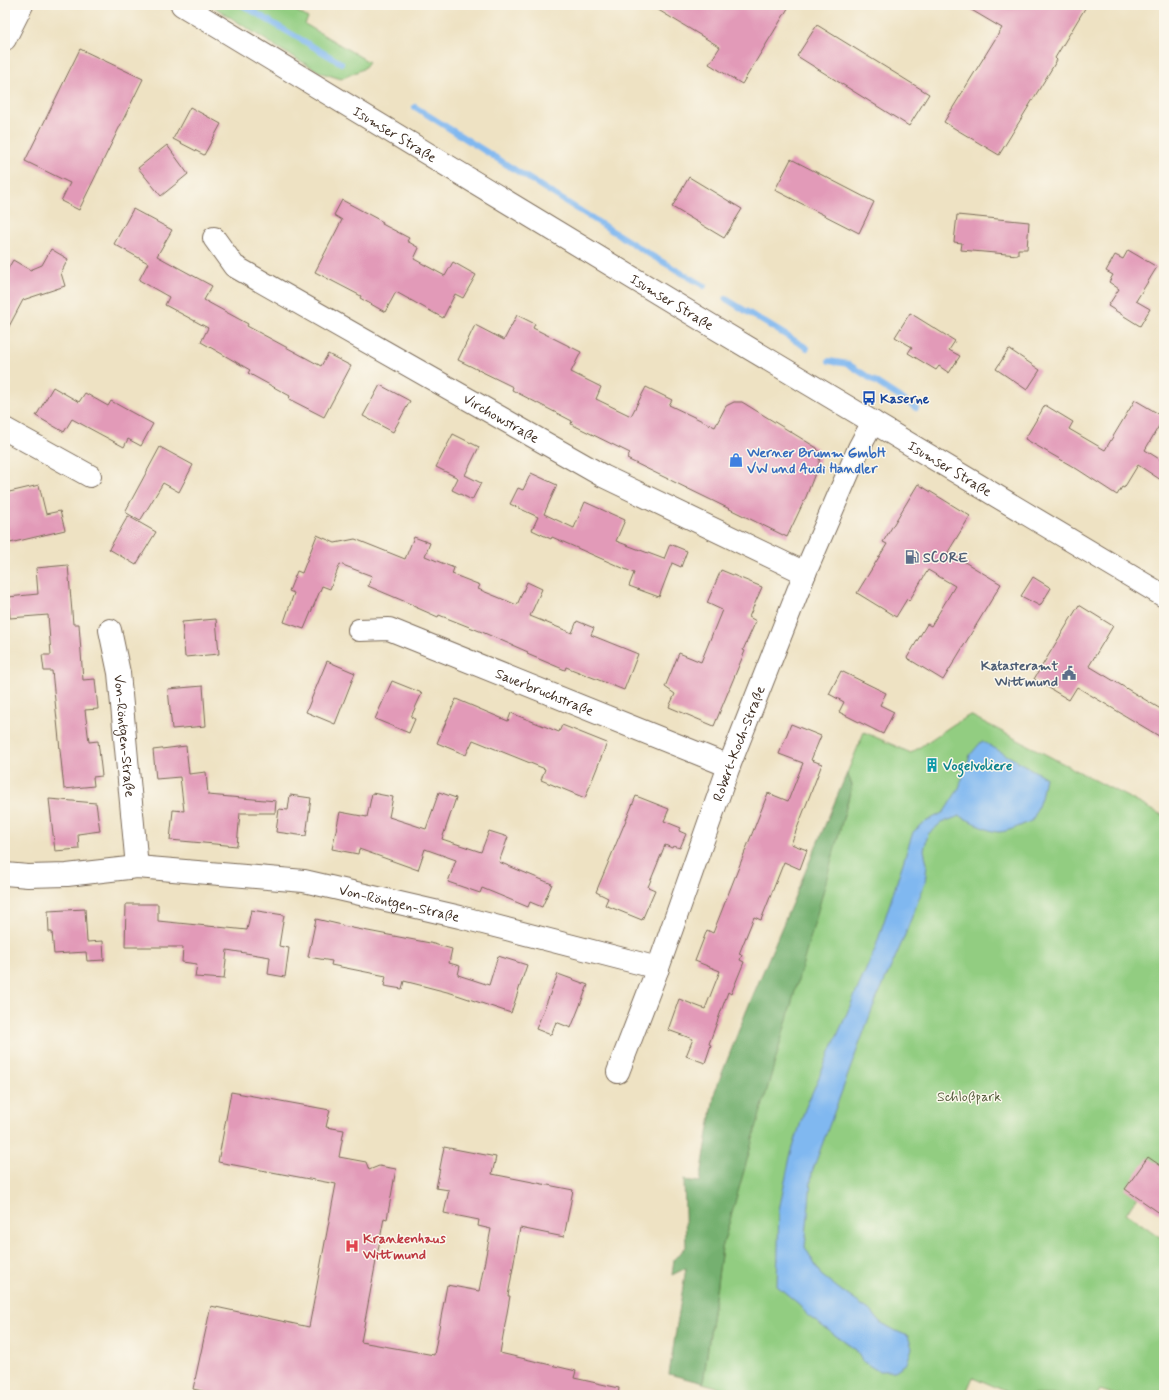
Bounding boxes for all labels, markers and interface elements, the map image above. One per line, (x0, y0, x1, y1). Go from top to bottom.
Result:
street label: Isumser Straße (349, 103, 440, 167)
street label: Isumser Straße (626, 270, 717, 335)
street label: Virchowstraße (460, 390, 542, 448)
bus stop icon: Kaserne (861, 390, 877, 406)
place label: Kaserne (880, 390, 930, 408)
street label: Isumser Straße (904, 437, 995, 501)
place label: Werner Brumm GmbH VW und Audi Handler (746, 444, 887, 478)
shop icon: Werner Brumm GmbH VW und Audi Handler (728, 452, 744, 468)
fuel station icon: SCORE (904, 549, 920, 565)
place label: SCORE (923, 549, 968, 567)
place label: Katasteramt Wittmund (981, 657, 1058, 691)
street label: Sauerbruchstraße (493, 665, 596, 721)
public building icon: Katasteramt Wittmund (1061, 665, 1077, 681)
street label: Von-Röntgen-Straße (109, 674, 138, 798)
street label: Robert-Koch-Straße (709, 683, 770, 804)
building icon: Vogelvoliere (924, 757, 940, 773)
place label: Vogelvoliere (943, 757, 1012, 778)
street label: Von-Röntgen-Straße (337, 881, 461, 927)
park label: Schloßpark (937, 1088, 1001, 1106)
place label: Krankenhaus Wittmund (362, 1230, 446, 1264)
hospital icon: Krankenhaus Wittmund (344, 1238, 360, 1254)

